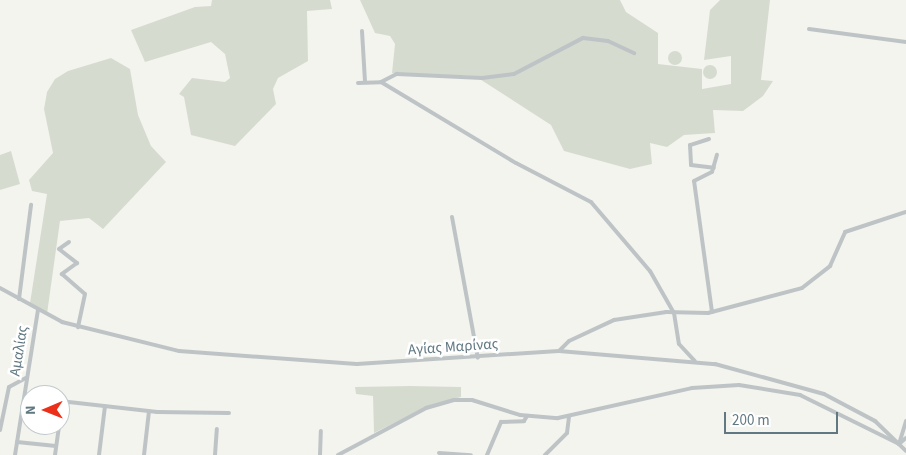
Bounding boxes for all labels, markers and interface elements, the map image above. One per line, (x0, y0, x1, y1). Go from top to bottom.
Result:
street label: Αμαλίας (6, 324, 32, 378)
street label: Αγίας Μαρίνας (407, 335, 499, 359)
north arrow (20, 385, 70, 435)
scale bar (726, 402, 840, 434)
text: N (21, 405, 41, 415)
text: 200 m (732, 410, 770, 431)

